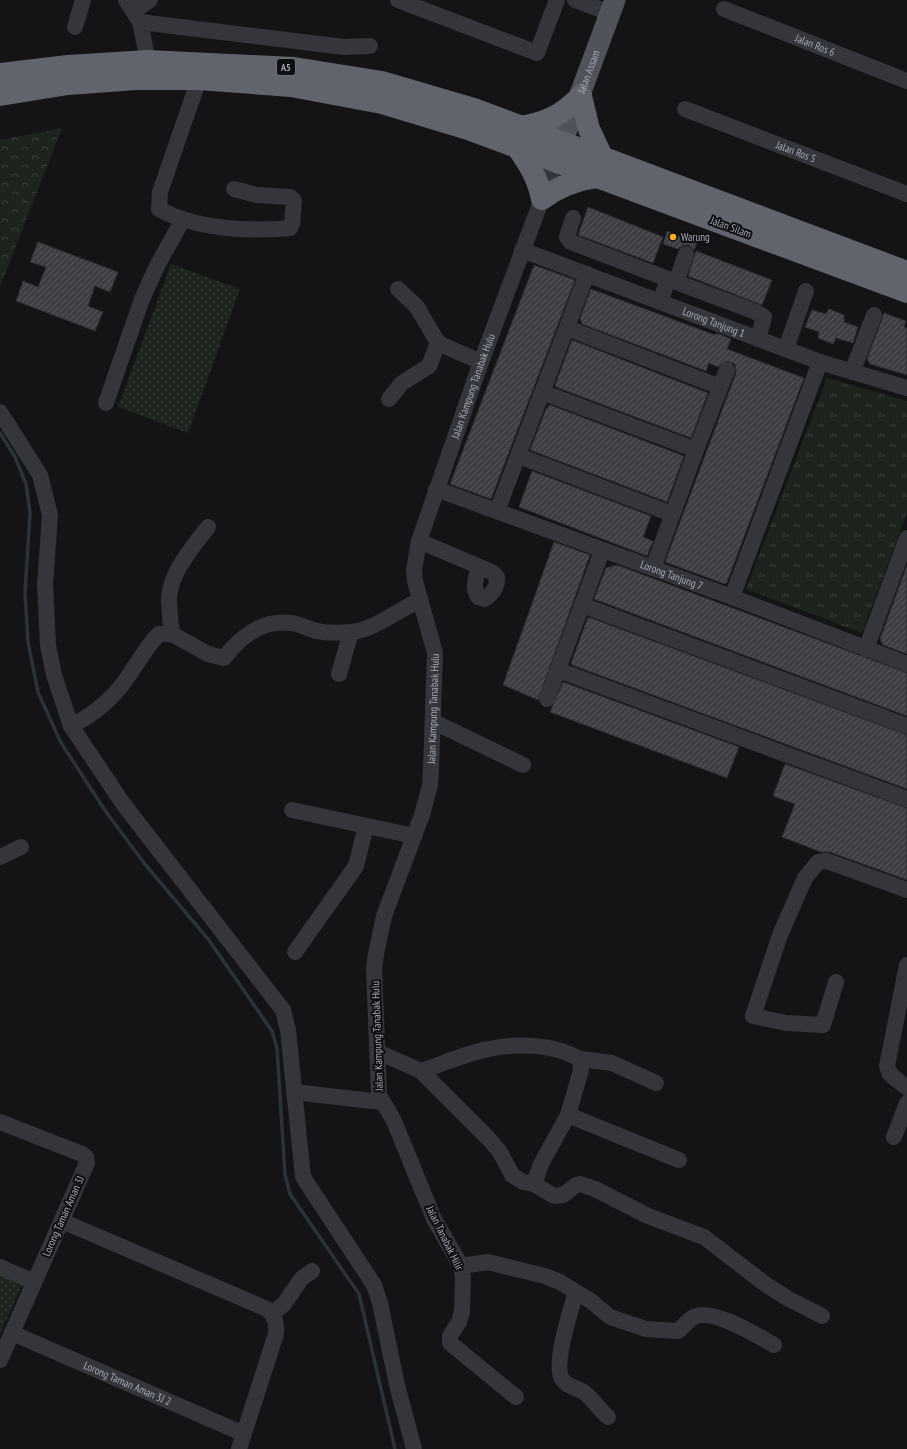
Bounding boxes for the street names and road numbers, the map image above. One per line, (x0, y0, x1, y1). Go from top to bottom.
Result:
street label: Jalan Ros 6 (792, 30, 837, 59)
street label: Jalan Assam (574, 48, 603, 96)
road number: A5 (277, 59, 295, 75)
street label: Jalan Ros 5 (773, 137, 818, 166)
street label: Jalan Silam (708, 213, 753, 241)
street label: Lorong Tanjung 1 (681, 304, 747, 340)
street label: Jalan Kampung Tanabak Hulu (448, 331, 498, 441)
street label: Lorong Tanjung 7 (639, 557, 705, 593)
street label: Jalan Kampung Tanabak Hulu (424, 653, 442, 765)
street label: Jalan Kampung Tanabak Hulu (368, 980, 386, 1092)
street label: Lorong Taman Aman 3J (39, 1174, 87, 1258)
street label: Jalan Tanabak Hilir (423, 1202, 467, 1273)
street label: Lorong Taman Aman 3J 2 (82, 1358, 173, 1408)

